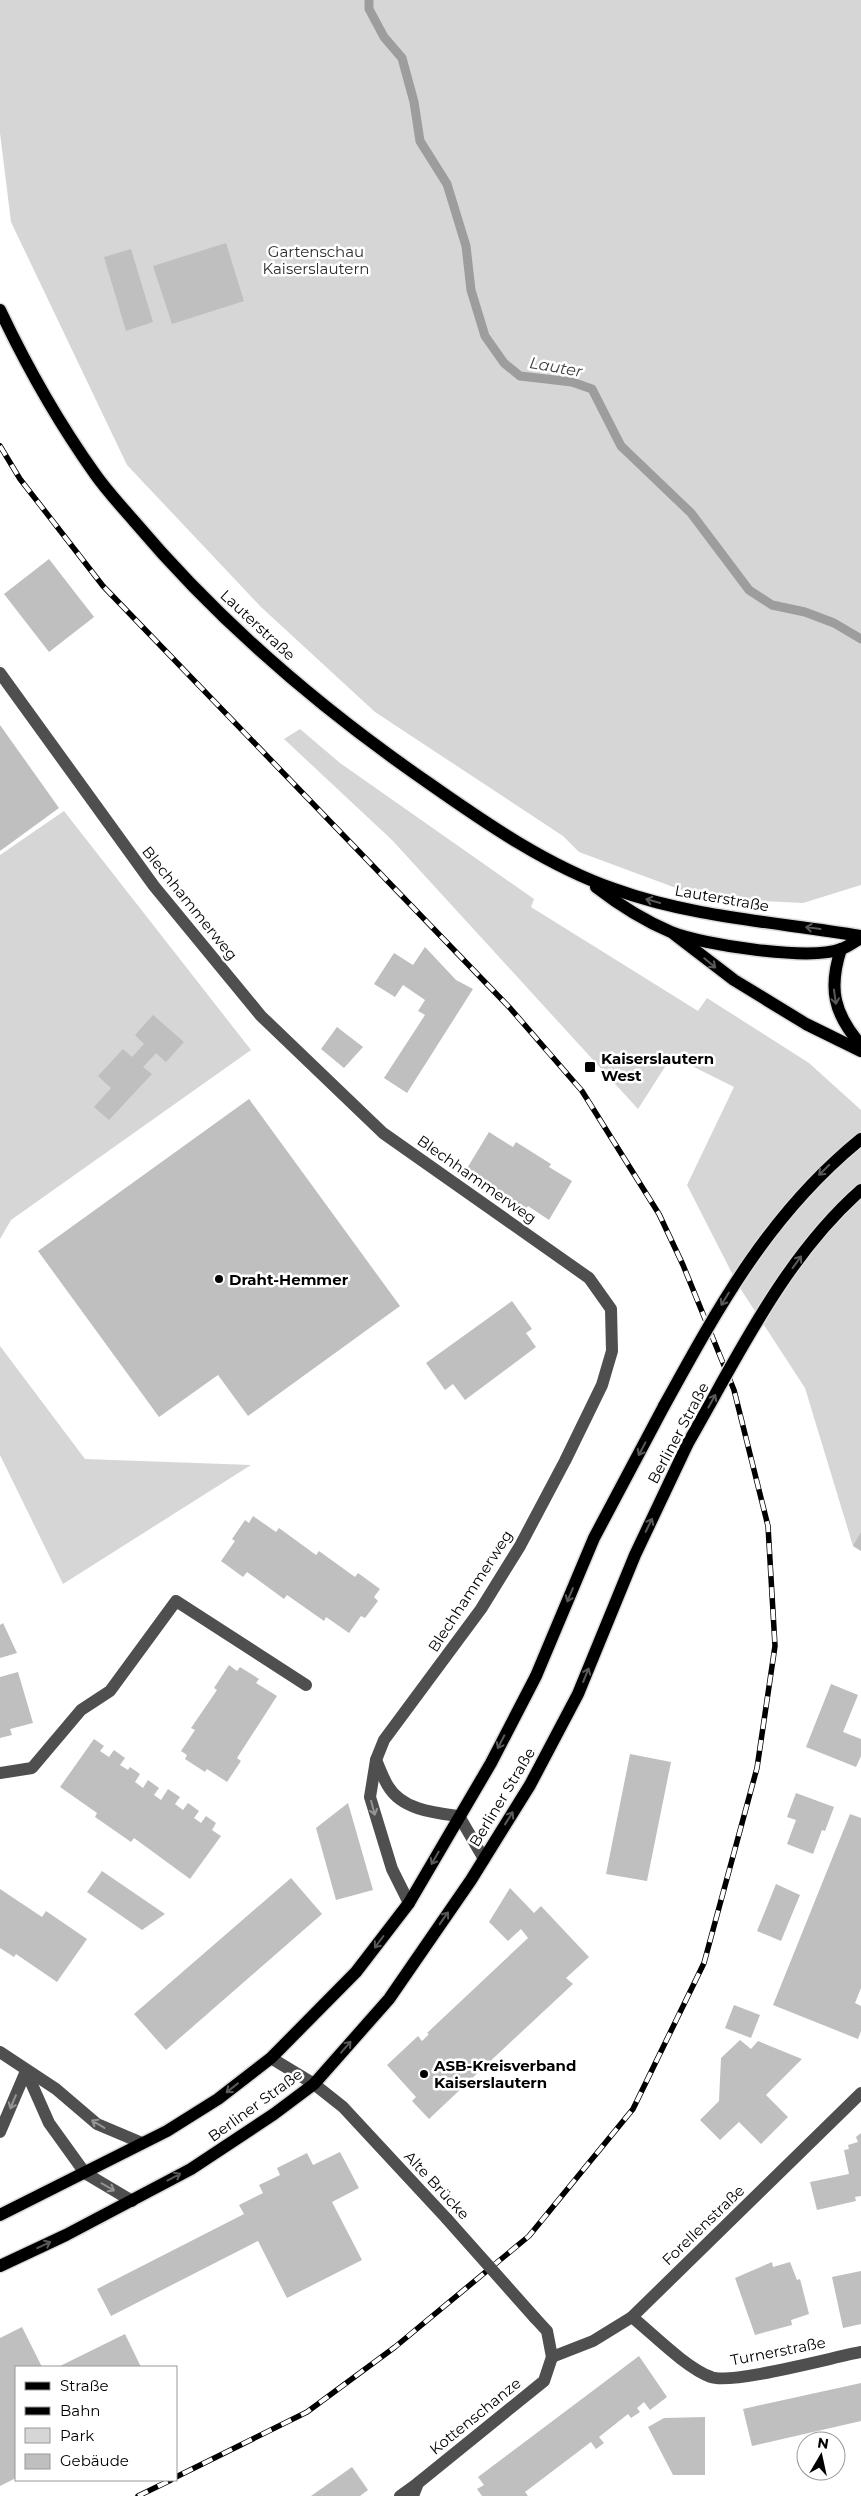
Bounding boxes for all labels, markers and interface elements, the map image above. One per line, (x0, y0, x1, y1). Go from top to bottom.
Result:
park label: Gartenschau Kaiserslautern (263, 242, 369, 278)
water label: Lauter (528, 353, 584, 381)
street label: Lauterstraße (217, 586, 299, 664)
street label: Blechhammerweg (138, 842, 242, 964)
street label: Lauterstraße (673, 880, 771, 916)
one-way arrow (645, 896, 661, 906)
one-way arrow (805, 923, 821, 933)
one-way arrow (703, 958, 716, 969)
one-way arrow (831, 989, 841, 1005)
place label: Kaiserslautern West (601, 1049, 714, 1085)
marker: Kaiserslautern West (583, 1060, 597, 1074)
street label: Blechhammerweg (414, 1131, 540, 1227)
one-way arrow (818, 1164, 830, 1177)
one-way arrow (792, 1256, 802, 1270)
place label: Draht-Hemmer (229, 1270, 349, 1289)
marker: Draht-Hemmer (213, 1273, 225, 1285)
one-way arrow (720, 1291, 730, 1305)
street label: Berliner Straße (643, 1379, 713, 1487)
one-way arrow (708, 1394, 718, 1408)
one-way arrow (636, 1441, 646, 1456)
one-way arrow (645, 1518, 654, 1533)
street label: Blechhammerweg (424, 1527, 516, 1655)
one-way arrow (565, 1587, 575, 1602)
one-way arrow (582, 1668, 591, 1683)
one-way arrow (496, 1734, 506, 1749)
street label: Berliner Straße (465, 1744, 539, 1850)
one-way arrow (369, 1800, 379, 1816)
one-way arrow (505, 1811, 515, 1825)
one-way arrow (430, 1851, 440, 1866)
one-way arrow (439, 1911, 449, 1925)
one-way arrow (374, 1935, 385, 1948)
one-way arrow (340, 2041, 352, 2054)
place label: ASB-Kreisverband Kaiserslautern (433, 2056, 576, 2092)
street label: Berliner Straße (204, 2064, 306, 2146)
marker: ASB-Kreisverband Kaiserslautern (418, 2068, 430, 2080)
one-way arrow (226, 2083, 239, 2094)
one-way arrow (8, 2094, 18, 2109)
one-way arrow (91, 2118, 105, 2128)
street label: Alte Brücke (400, 2147, 474, 2223)
one-way arrow (167, 2172, 181, 2182)
street label: Forellenstraße (658, 2181, 748, 2269)
one-way arrow (101, 2182, 116, 2192)
one-way arrow (36, 2240, 51, 2250)
street label: Turnerstraße (729, 2332, 827, 2370)
legend (15, 2366, 178, 2481)
street label: Kottenschanze (426, 2373, 524, 2459)
text: Straße (60, 2376, 109, 2395)
text: Bahn (60, 2401, 100, 2420)
text: Park (60, 2426, 94, 2445)
north arrow (796, 2431, 846, 2481)
text: N (816, 2433, 830, 2453)
text: Gebäude (60, 2451, 129, 2470)

